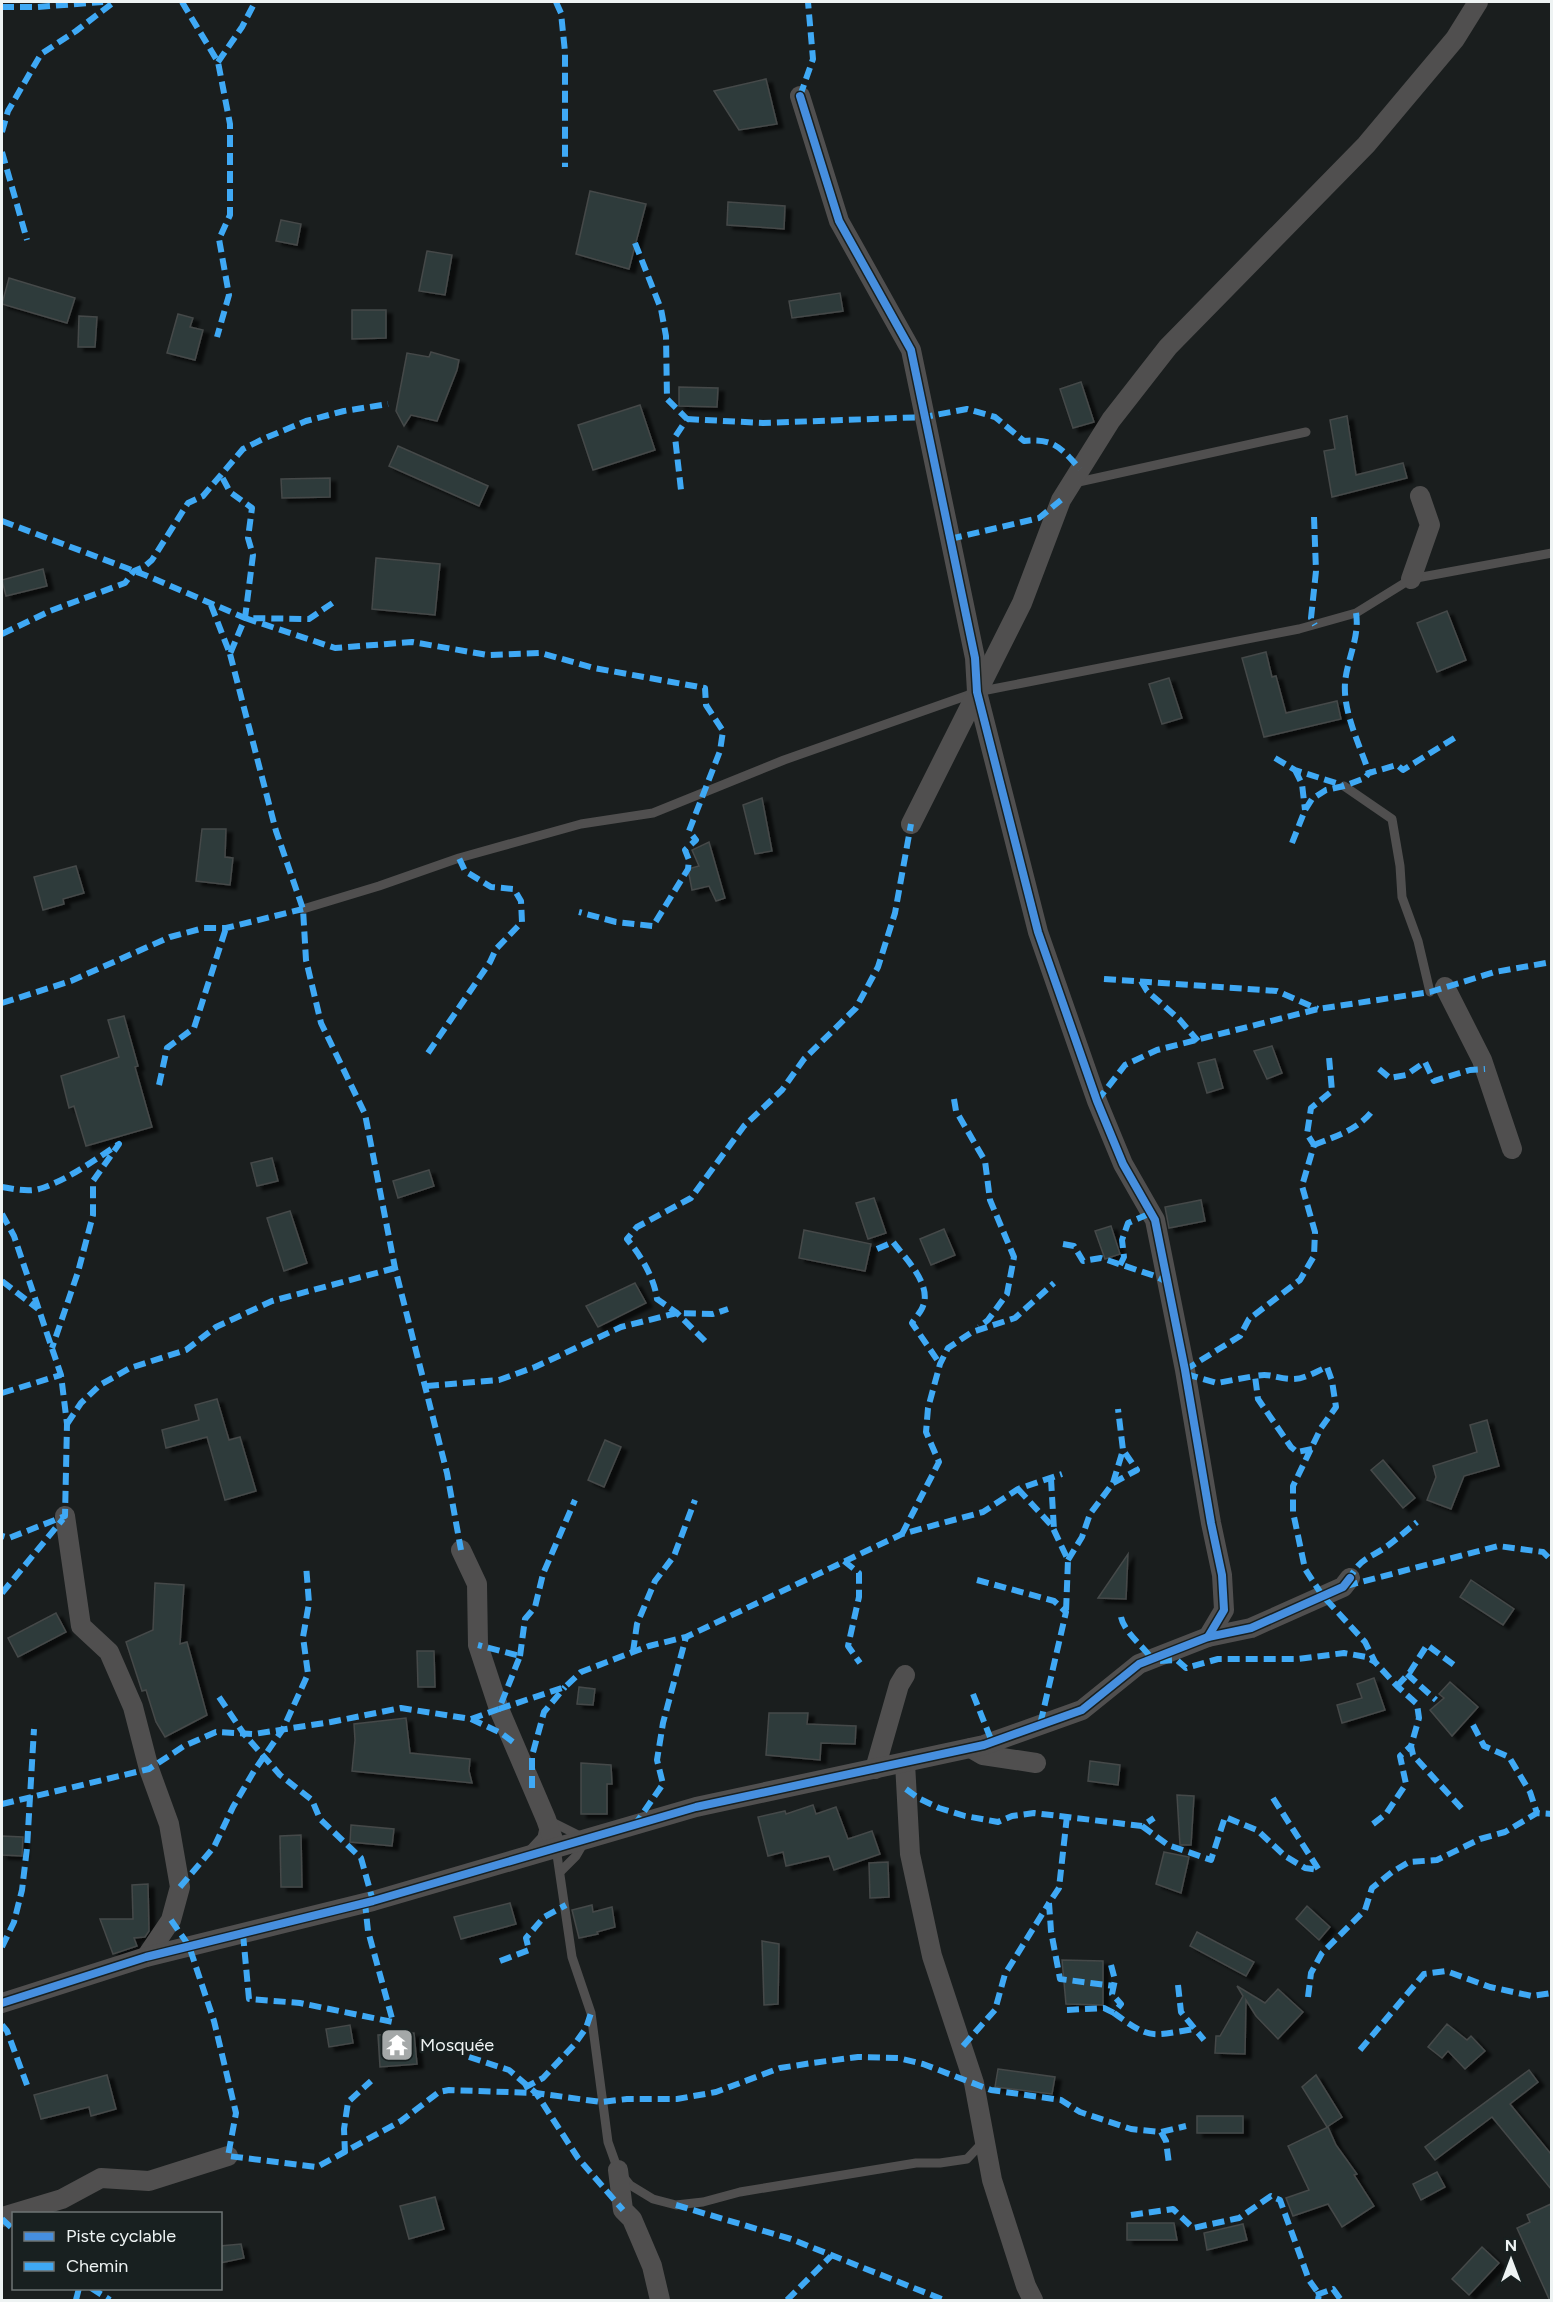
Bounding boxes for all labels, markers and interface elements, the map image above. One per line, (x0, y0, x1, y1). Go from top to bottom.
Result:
temple icon: Mosquée (379, 2027, 415, 2063)
place label: Mosquée (420, 2034, 494, 2056)
legend (12, 2212, 222, 2290)
text: Piste cyclable (66, 2225, 176, 2247)
north arrow (1481, 2230, 1541, 2290)
text: N (1505, 2236, 1517, 2255)
text: Chemin (66, 2255, 128, 2277)

